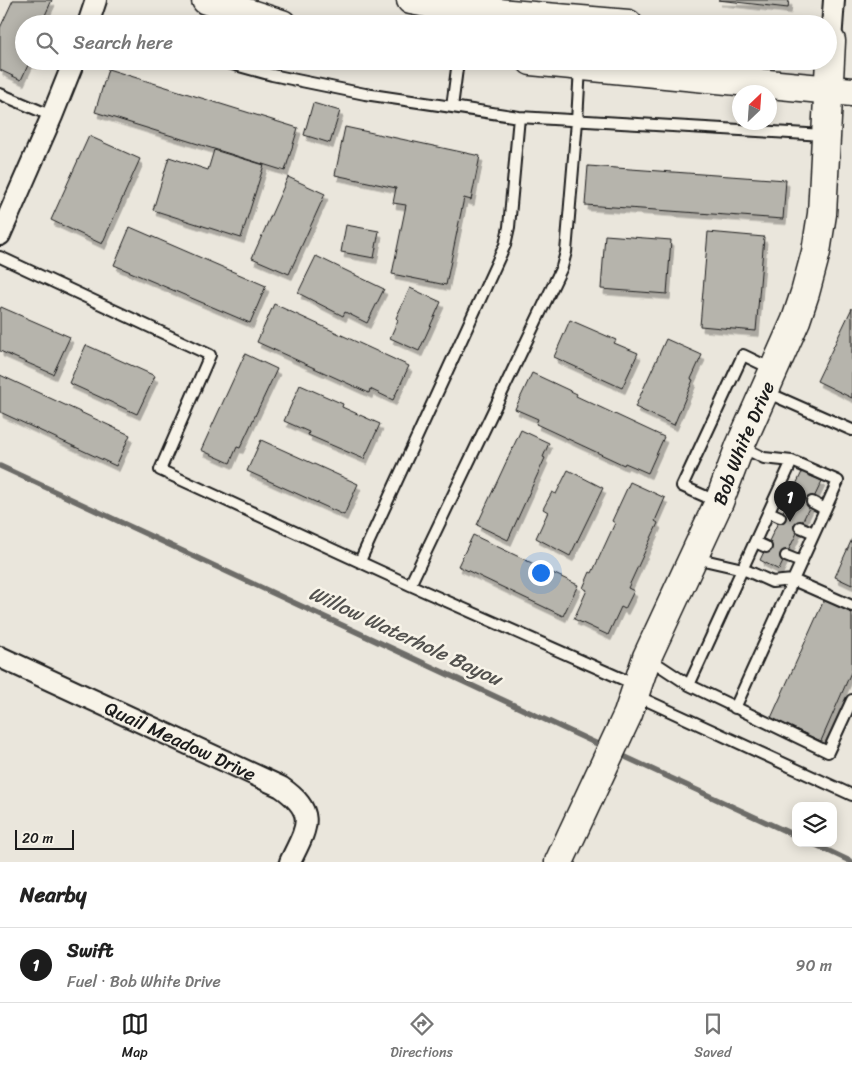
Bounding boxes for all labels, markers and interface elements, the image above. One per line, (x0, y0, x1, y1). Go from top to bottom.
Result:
search box (15, 15, 837, 70)
text: Search here (73, 26, 173, 59)
icon: search (33, 29, 61, 57)
north arrow (732, 85, 777, 130)
street label: Bob White Drive (703, 375, 784, 510)
pin: 1 (774, 481, 806, 522)
your location (528, 560, 554, 586)
water label: Willow Waterhole Bayou (303, 576, 509, 697)
street label: Quail Meadow Drive (99, 691, 262, 790)
map controls (792, 802, 837, 847)
button: layers (792, 802, 837, 847)
text: 20 m (22, 826, 53, 851)
scale bar (15, 827, 74, 850)
text: Nearby (20, 876, 86, 914)
text: Swift (67, 934, 113, 967)
text: 1 (33, 951, 39, 980)
text: 90 m (796, 951, 832, 980)
text: Fuel · Bob White Drive (67, 967, 221, 996)
tab: Map (121, 1010, 149, 1065)
tab: Directions (390, 1010, 453, 1065)
tab: Saved (694, 1010, 731, 1065)

